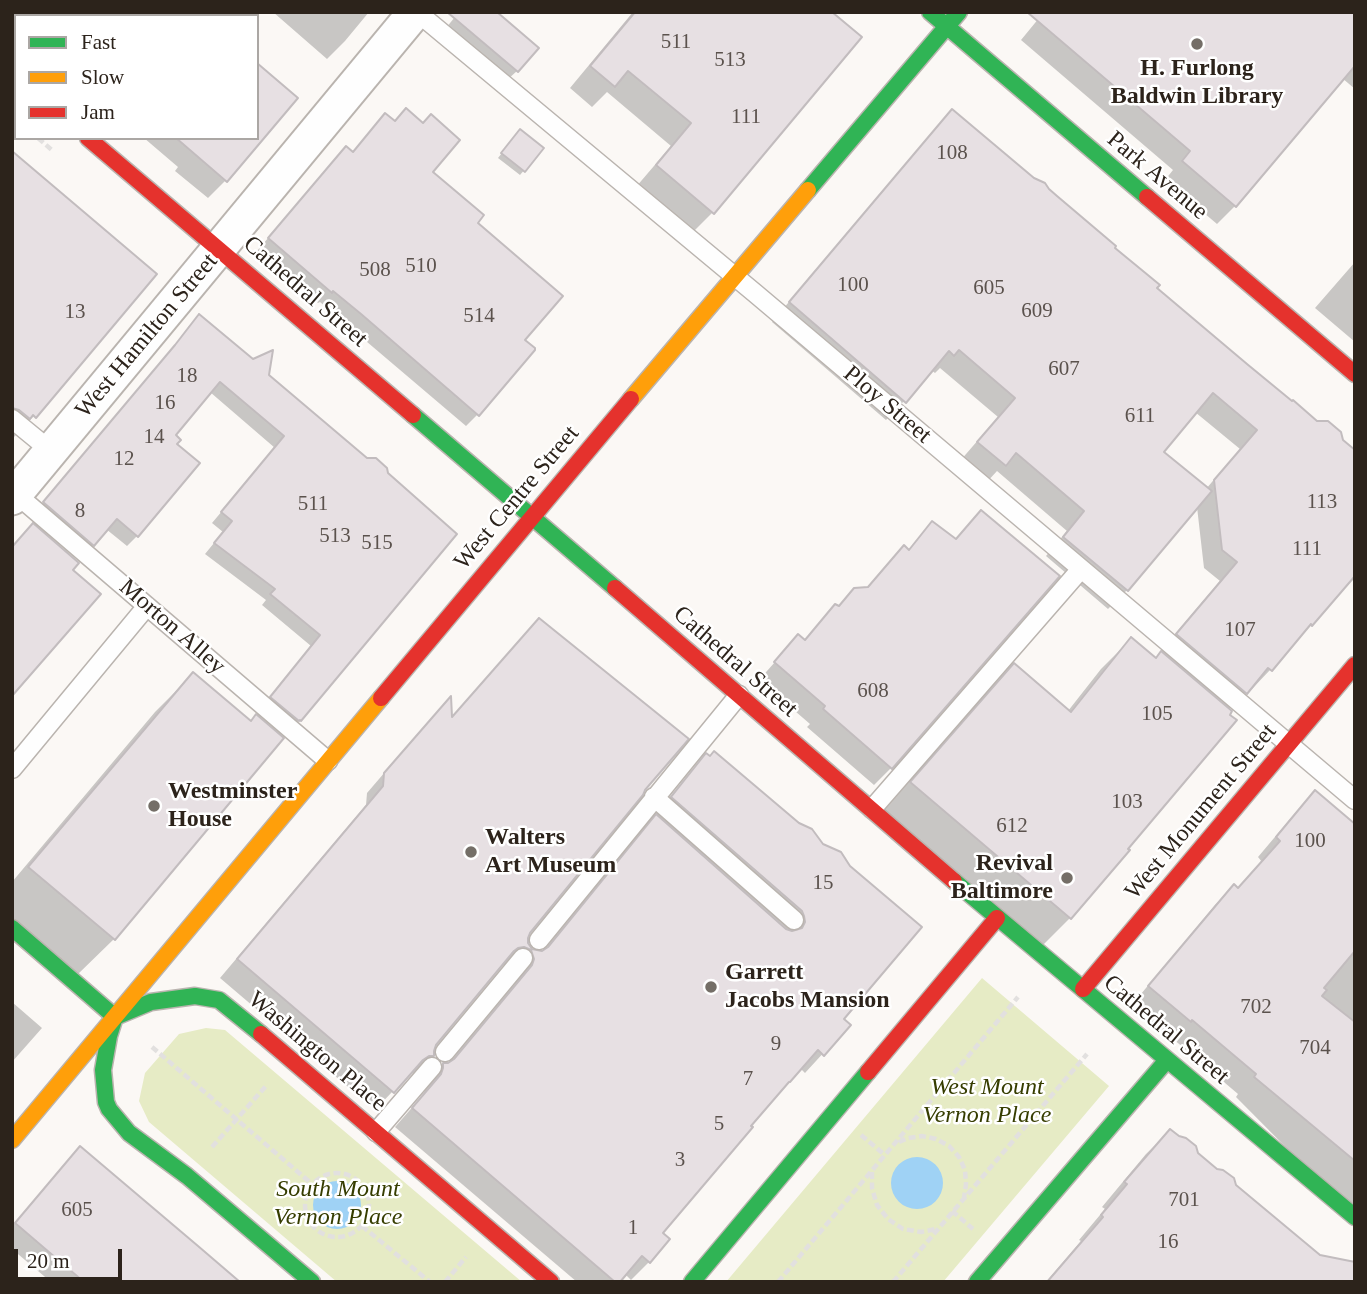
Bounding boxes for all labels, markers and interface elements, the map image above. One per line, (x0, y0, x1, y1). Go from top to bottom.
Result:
legend (14, 14, 259, 140)
house number: 511 (661, 29, 691, 55)
text: Fast (81, 30, 116, 54)
marker: H. Furlong Baldwin Library (1189, 36, 1205, 52)
house number: 513 (714, 47, 746, 73)
place label: H. Furlong Baldwin Library (1111, 55, 1283, 111)
text: Slow (81, 65, 124, 89)
text: Jam (81, 100, 115, 124)
house number: 111 (731, 104, 761, 130)
street label: Park Avenue (1101, 125, 1213, 227)
house number: 108 (936, 140, 968, 166)
street label: Cathedral Street (237, 230, 373, 354)
street label: West Hamilton Street (70, 248, 224, 424)
house number: 510 (405, 253, 437, 279)
house number: 508 (359, 257, 391, 283)
house number: 100 (837, 272, 869, 298)
house number: 605 (973, 275, 1005, 301)
house number: 609 (1021, 298, 1053, 324)
house number: 13 (64, 299, 86, 325)
house number: 514 (463, 303, 495, 329)
house number: 607 (1048, 356, 1080, 382)
street label: Ploy Street (837, 360, 937, 450)
house number: 18 (176, 363, 198, 389)
house number: 16 (154, 390, 176, 416)
house number: 611 (1125, 403, 1155, 429)
street label: West Centre Street (448, 420, 586, 576)
house number: 14 (144, 424, 164, 450)
house number: 12 (114, 446, 134, 472)
house number: 113 (1307, 489, 1337, 515)
house number: 511 (298, 491, 328, 517)
house number: 8 (75, 498, 85, 524)
house number: 513 (319, 523, 351, 549)
house number: 515 (361, 530, 393, 556)
house number: 111 (1292, 536, 1322, 562)
street label: Morton Alley (113, 573, 231, 681)
street label: Cathedral Street (667, 600, 803, 724)
house number: 107 (1224, 617, 1256, 643)
house number: 608 (857, 678, 889, 704)
house number: 105 (1141, 701, 1173, 727)
street label: West Monument Street (1119, 718, 1283, 906)
place label: Westminster House (168, 778, 297, 834)
house number: 103 (1111, 789, 1143, 815)
marker: Westminster House (146, 798, 162, 814)
house number: 612 (996, 813, 1028, 839)
place label: Walters Art Museum (485, 824, 616, 880)
house number: 100 (1294, 828, 1326, 854)
marker: Walters Art Museum (463, 844, 479, 860)
place label: Revival Baltimore (951, 850, 1053, 906)
house number: 15 (812, 870, 834, 896)
marker: Revival Baltimore (1059, 870, 1075, 886)
place label: Garrett Jacobs Mansion (725, 959, 890, 1015)
street label: Cathedral Street (1097, 969, 1235, 1091)
marker: Garrett Jacobs Mansion (703, 979, 719, 995)
street label: Washington Place (242, 986, 392, 1118)
house number: 702 (1240, 994, 1272, 1020)
house number: 9 (771, 1031, 781, 1057)
house number: 704 (1299, 1035, 1331, 1061)
house number: 7 (743, 1066, 753, 1092)
park label: West Mount Vernon Place (923, 1074, 1051, 1130)
house number: 5 (714, 1111, 724, 1137)
house number: 3 (675, 1147, 685, 1173)
park label: South Mount Vernon Place (274, 1176, 402, 1232)
house number: 701 (1168, 1187, 1200, 1213)
house number: 605 (61, 1197, 93, 1223)
house number: 1 (628, 1215, 638, 1241)
house number: 16 (1158, 1229, 1178, 1255)
scale bar (18, 1234, 126, 1278)
text: 20 m (27, 1249, 70, 1273)

